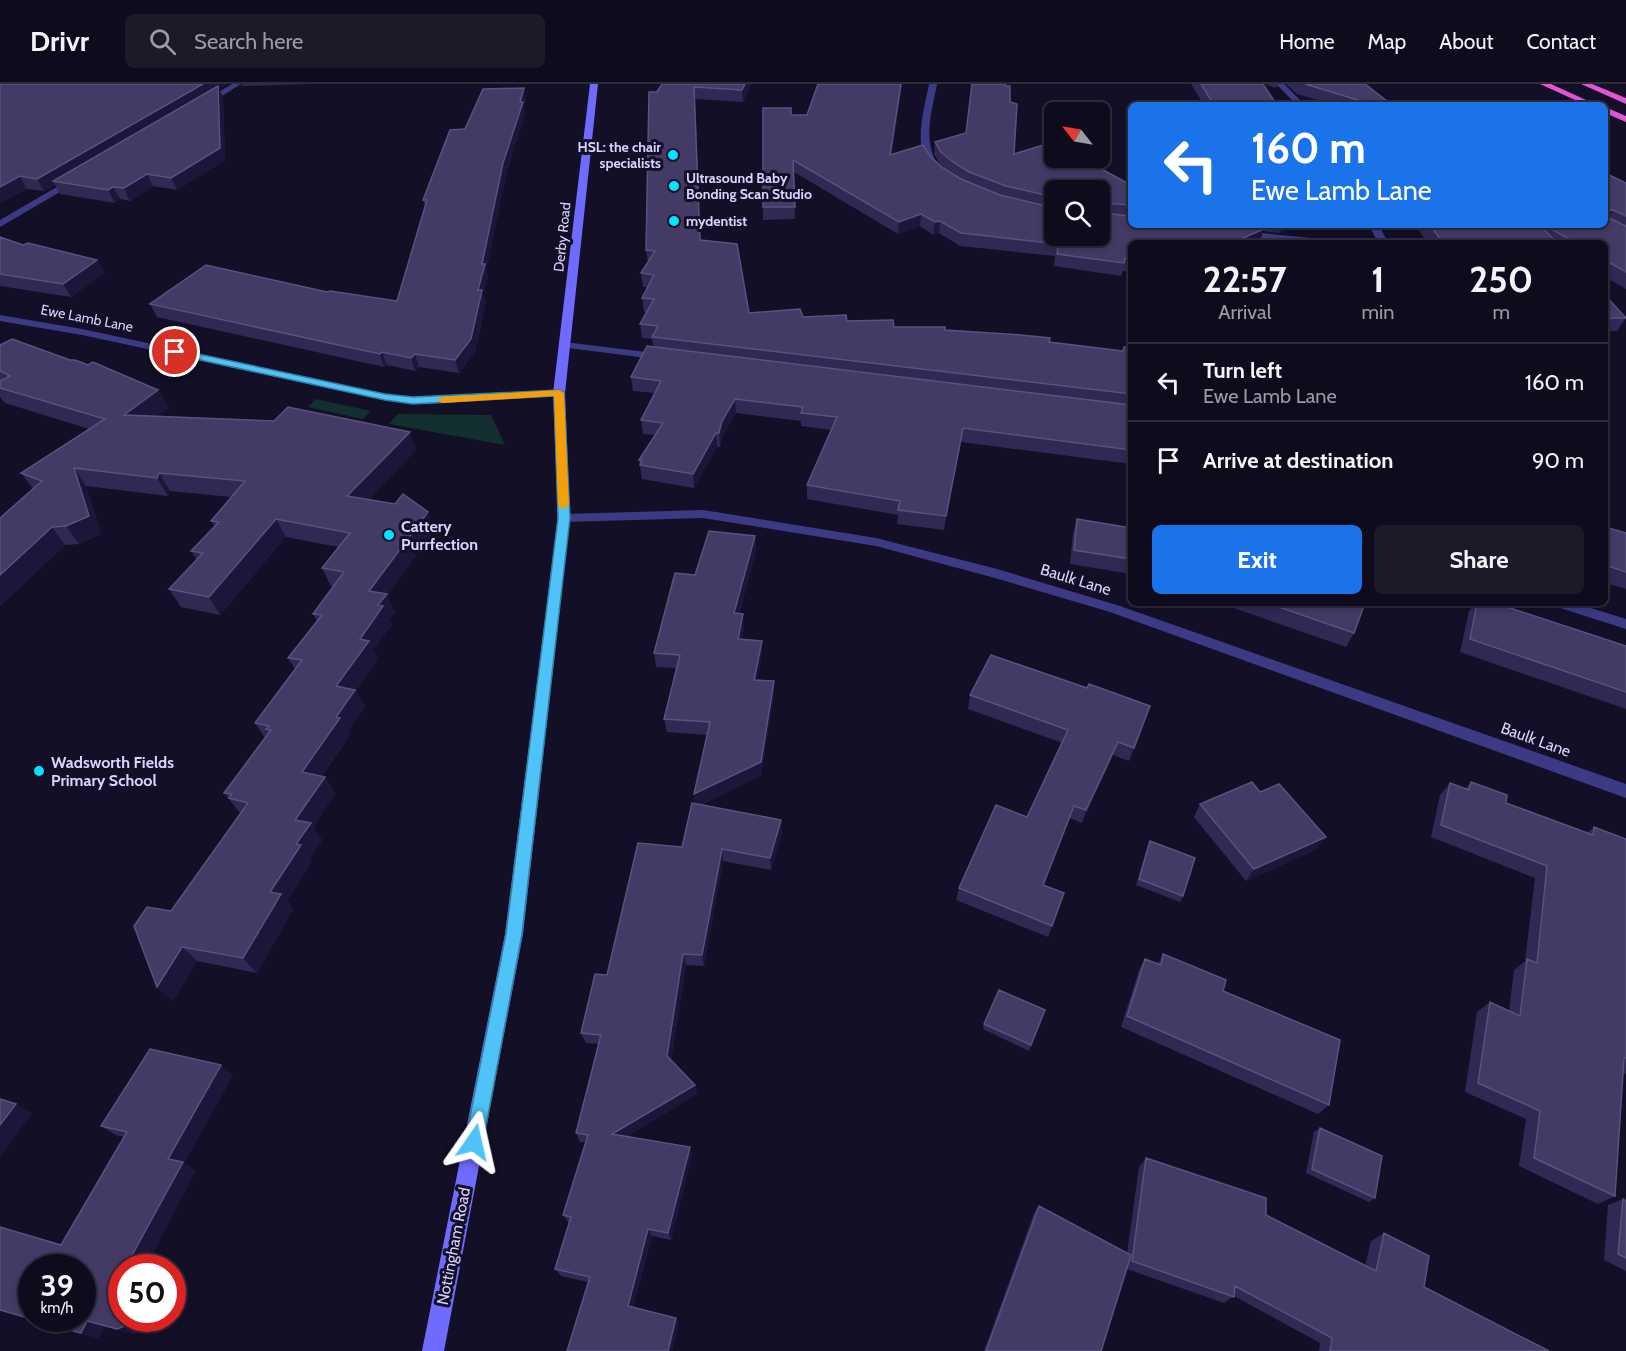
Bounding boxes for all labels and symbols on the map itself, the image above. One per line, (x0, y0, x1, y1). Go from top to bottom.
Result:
north arrow (1044, 102, 1110, 168)
place label: HSL: the chair specialists (577, 138, 661, 172)
marker: HSL: the chair specialists (666, 148, 680, 162)
place label: Ultrasound Baby Bonding Scan Studio (686, 169, 812, 203)
marker: Ultrasound Baby Bonding Scan Studio (667, 179, 681, 193)
street label: Derby Road (549, 201, 575, 273)
place label: mydentist (686, 212, 747, 230)
marker: mydentist (667, 214, 681, 228)
street label: Ewe Lamb Lane (39, 300, 135, 336)
pin (149, 326, 200, 377)
place label: Cattery Purrfection (401, 517, 478, 554)
marker: Cattery Purrfection (382, 528, 396, 542)
street label: Baulk Lane (1038, 560, 1114, 599)
street label: Baulk Lane (1498, 718, 1573, 761)
place label: Wadsworth Fields Primary School (51, 753, 174, 790)
marker: Wadsworth Fields Primary School (32, 764, 46, 778)
position arrow (442, 1110, 506, 1174)
street label: Nottingham Road (433, 1186, 474, 1307)
speed limit sign: 50 (108, 1254, 186, 1332)

